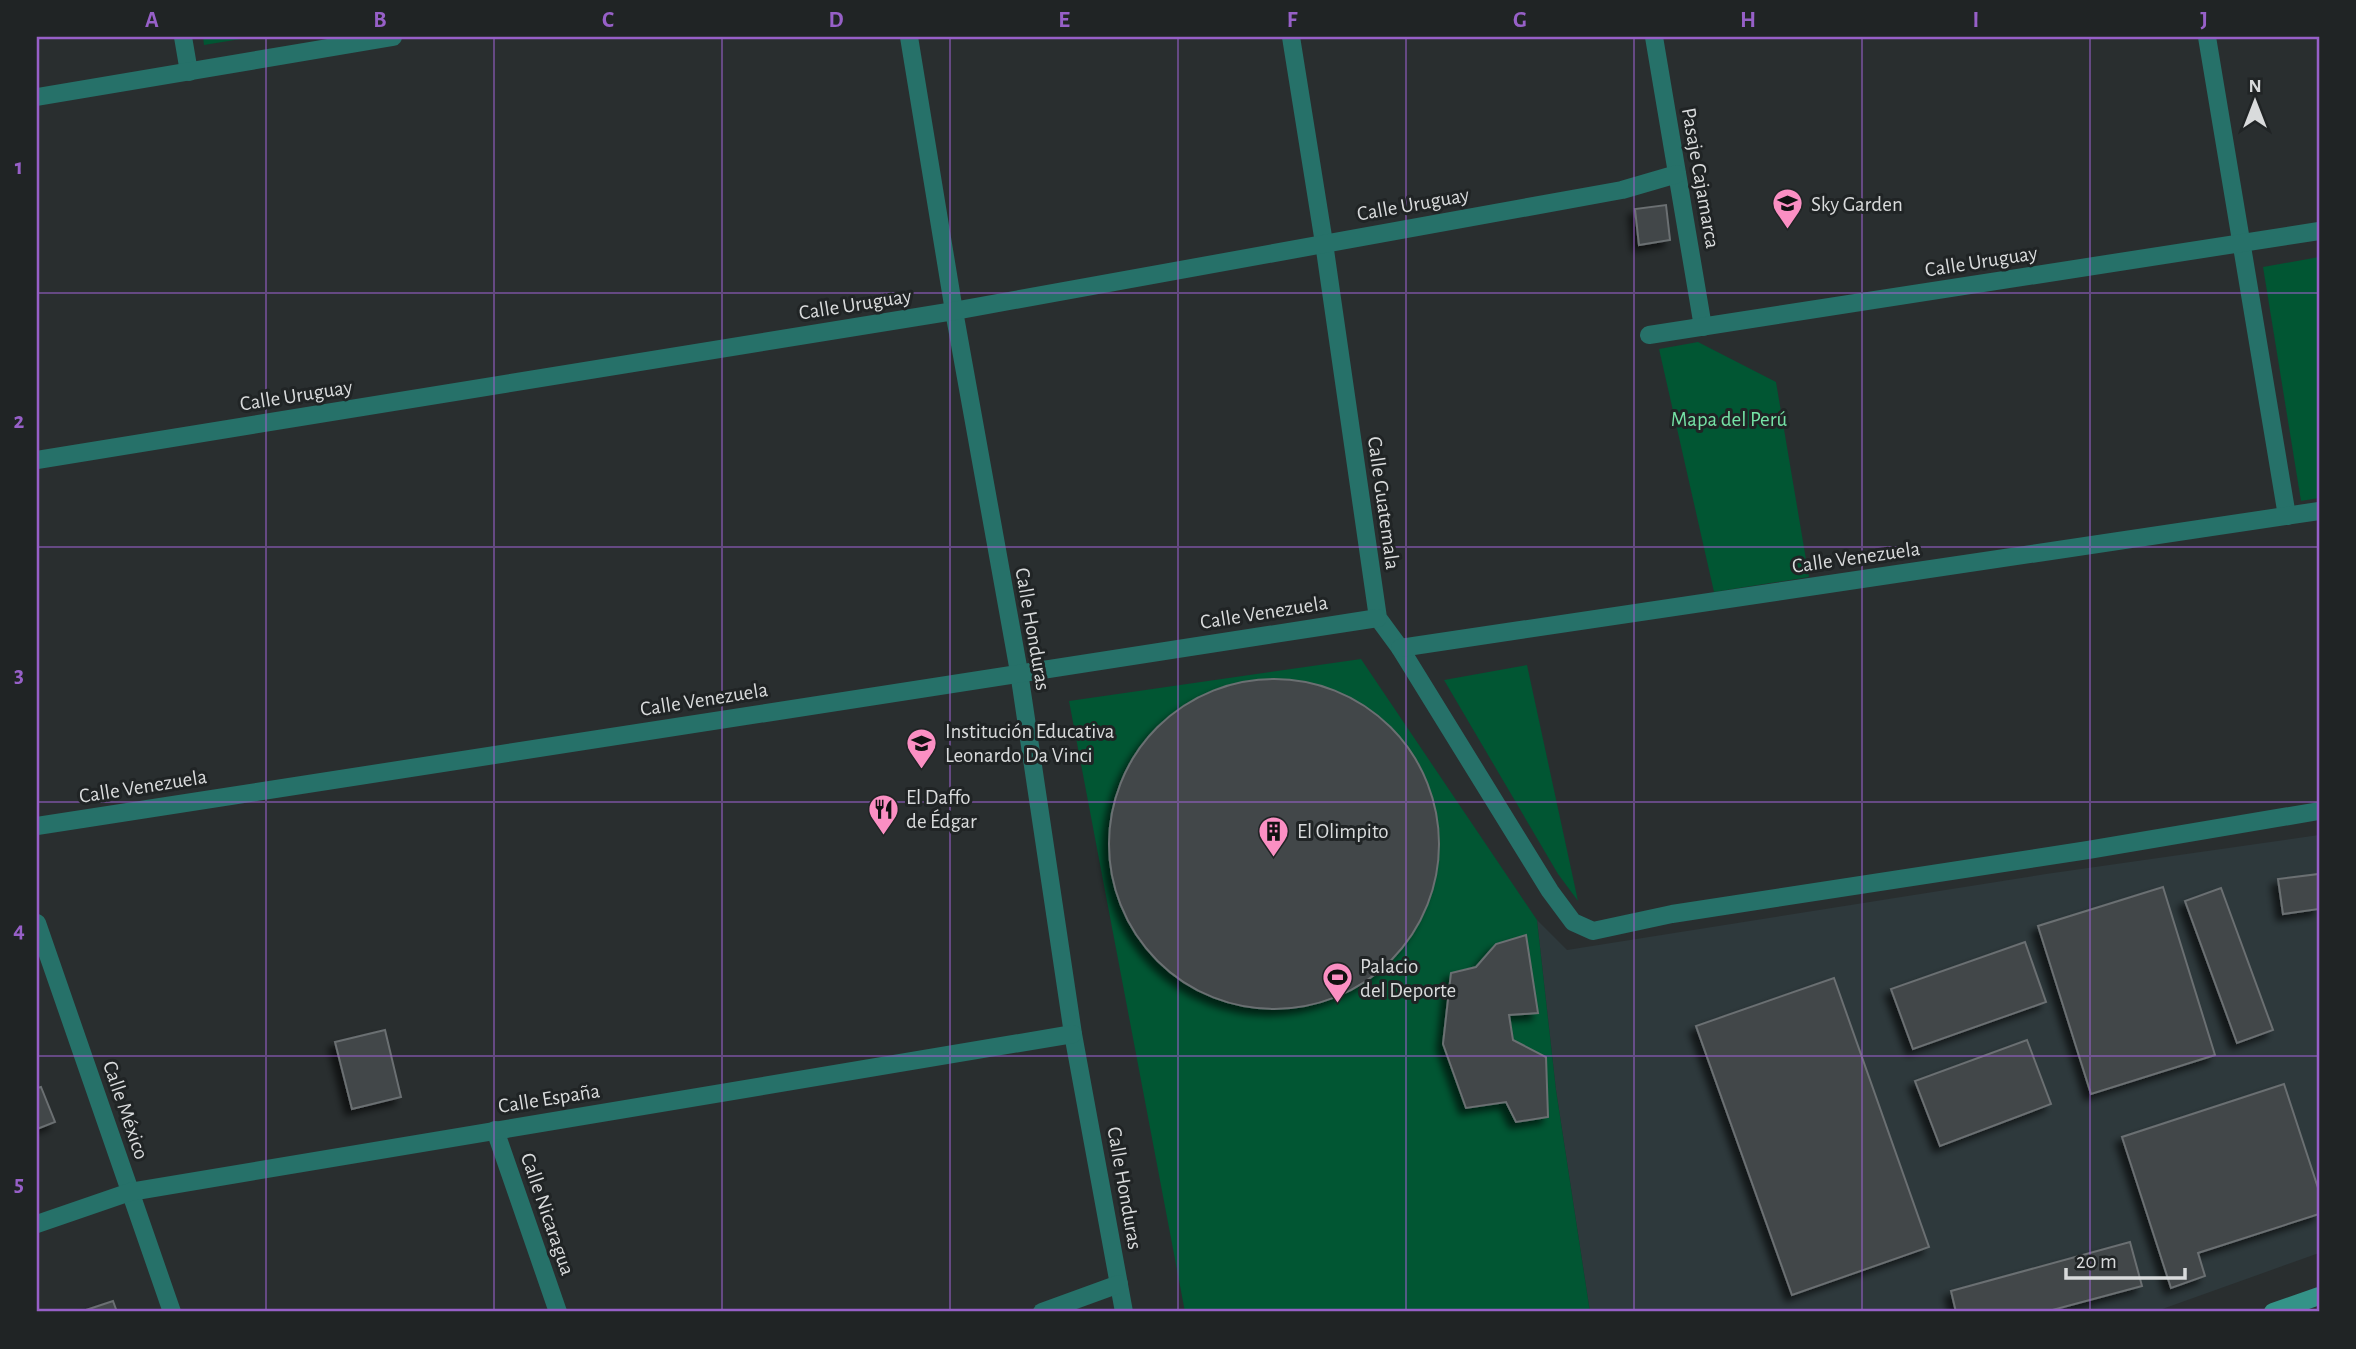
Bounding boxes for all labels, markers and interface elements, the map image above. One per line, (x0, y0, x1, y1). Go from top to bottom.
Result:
text: A (145, 9, 159, 32)
text: B (373, 9, 387, 32)
text: C (602, 9, 614, 32)
text: D (828, 9, 844, 32)
text: E (1058, 9, 1070, 32)
text: F (1287, 9, 1298, 32)
text: G (1513, 9, 1527, 32)
text: H (1740, 9, 1756, 32)
text: I (1973, 9, 1979, 32)
text: J (2200, 9, 2208, 32)
north arrow (2220, 66, 2290, 136)
text: N (2248, 77, 2262, 96)
street label: Pasaje Cajamarca (1678, 106, 1723, 250)
text: 1 (15, 156, 23, 179)
street label: Calle Uruguay (1355, 184, 1471, 225)
school or university icon: Sky Garden (1771, 187, 1805, 231)
place label: Sky Garden (1811, 194, 1903, 215)
street label: Calle Uruguay (1923, 242, 2039, 281)
street label: Calle Uruguay (797, 285, 913, 324)
street label: Calle Uruguay (238, 376, 354, 415)
park label: Mapa del Perú (1671, 409, 1787, 430)
text: 2 (14, 410, 25, 433)
street label: Calle Guatemala (1364, 435, 1403, 571)
street label: Calle Venezuela (1791, 538, 1922, 577)
street label: Calle Honduras (1011, 566, 1054, 692)
street label: Calle Venezuela (1199, 592, 1330, 633)
text: 3 (14, 664, 24, 687)
street label: Calle Venezuela (639, 679, 770, 720)
place label: Institución Educativa Leonardo Da Vinci (945, 721, 1115, 766)
school or university icon: Institución Educativa Leonardo Da Vinci (905, 726, 939, 770)
street label: Calle Venezuela (78, 766, 209, 807)
place label: El Daffo de Édgar (906, 787, 977, 832)
restaurant icon: El Daffo de Édgar (866, 792, 900, 836)
building icon: El Olimpito (1257, 814, 1291, 858)
place label: El Olimpito (1297, 821, 1389, 842)
text: 4 (13, 919, 25, 942)
place label: Palacio del Deporte (1360, 956, 1456, 1001)
sports icon: Palacio del Deporte (1320, 961, 1354, 1005)
street label: Calle México (99, 1058, 152, 1162)
street label: Calle España (497, 1080, 602, 1117)
street label: Calle Honduras (1103, 1125, 1146, 1251)
street label: Calle Nicaragua (517, 1150, 578, 1278)
text: 5 (14, 1173, 24, 1196)
scale bar (2066, 1237, 2184, 1281)
text: 20 m (2076, 1251, 2117, 1272)

